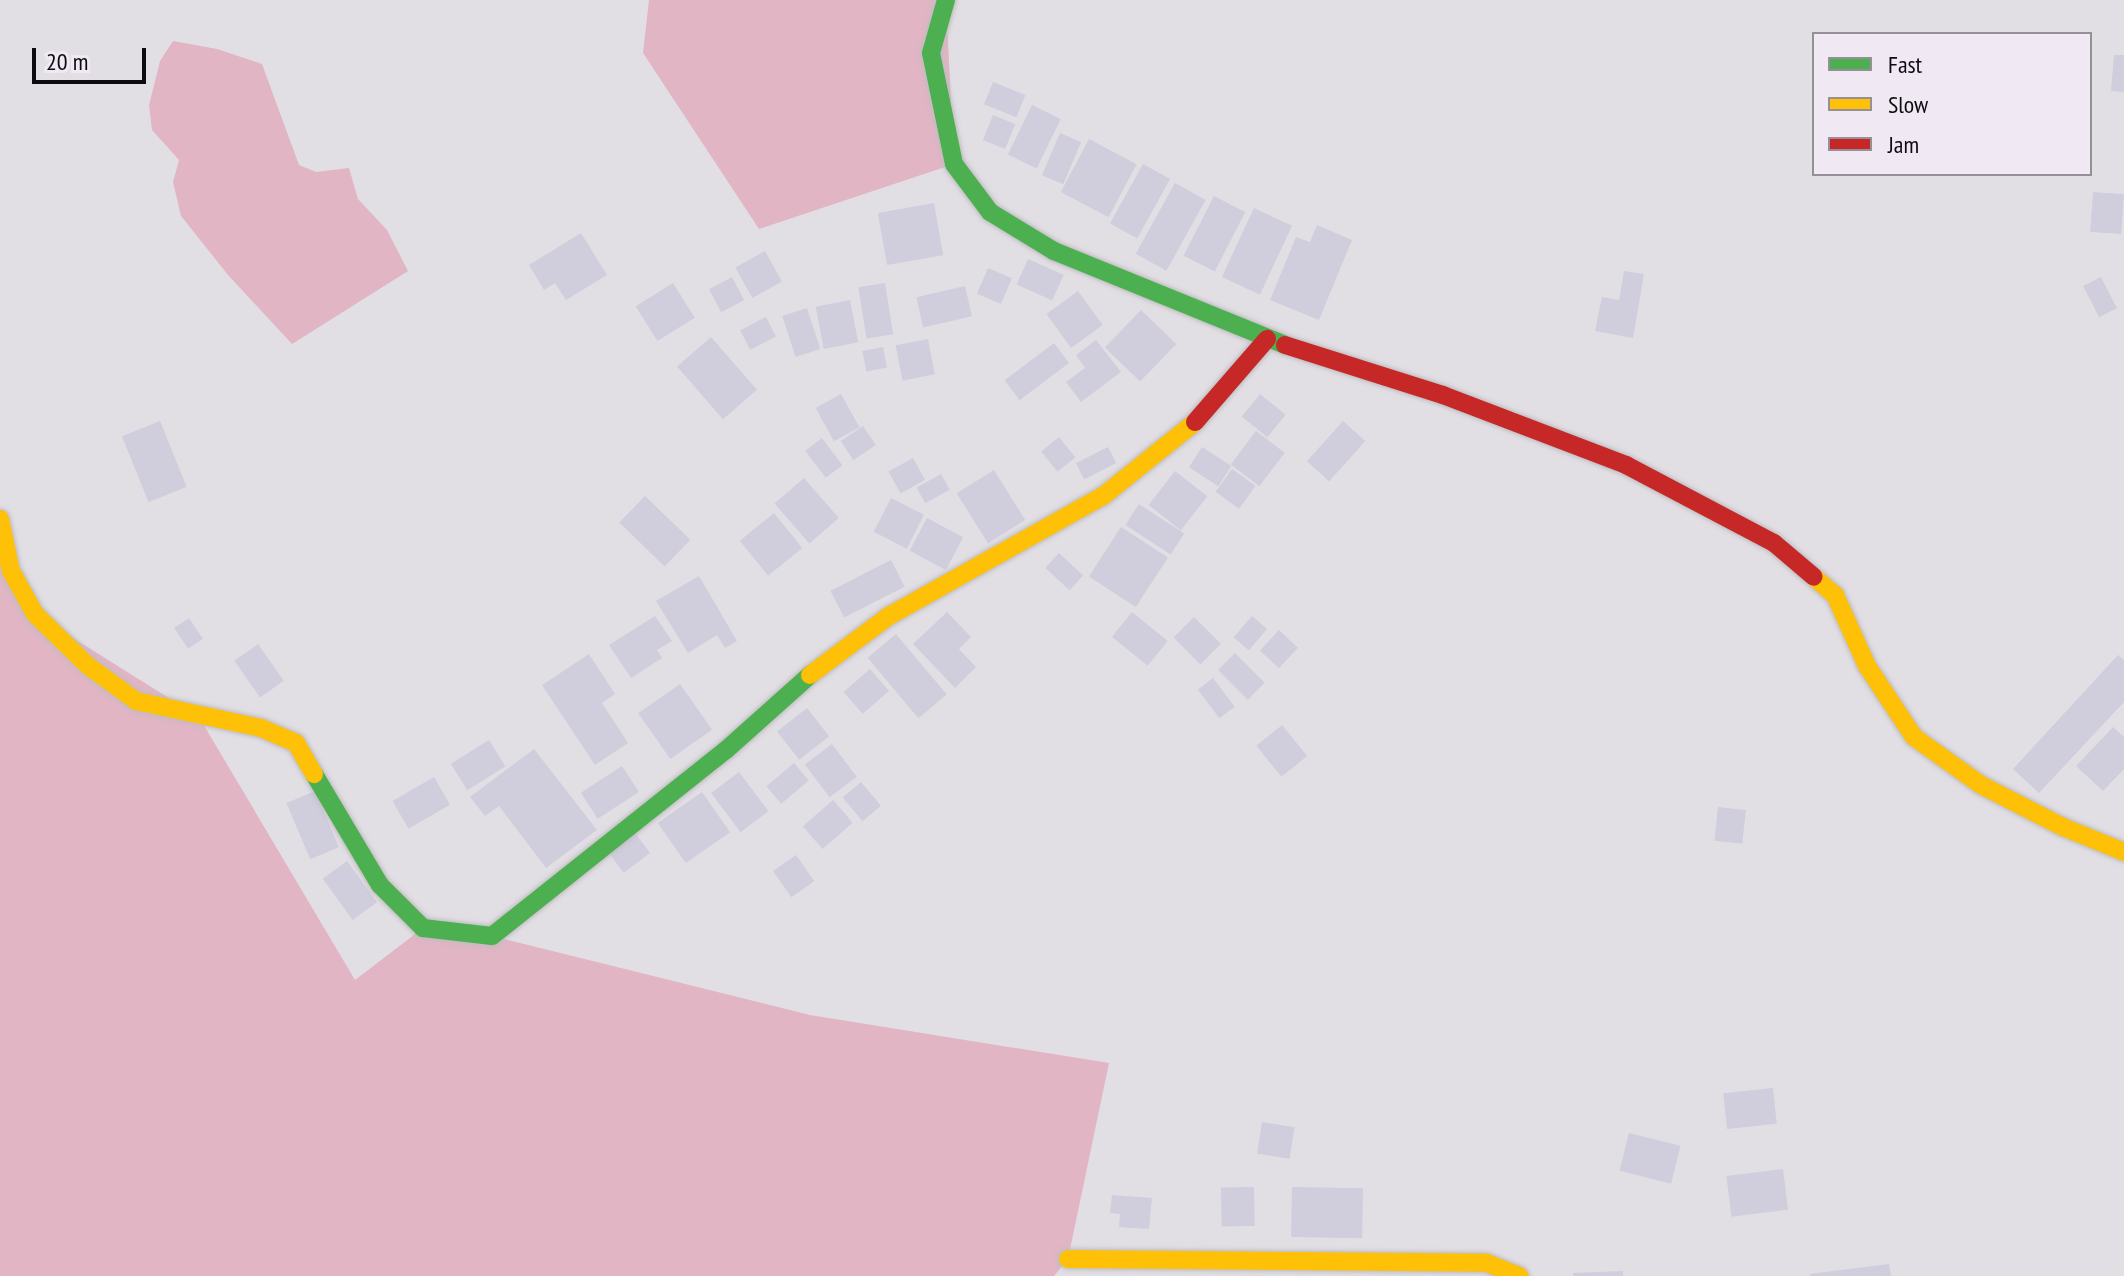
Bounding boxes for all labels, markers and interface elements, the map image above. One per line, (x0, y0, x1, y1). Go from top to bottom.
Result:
scale bar (36, 32, 150, 82)
legend (1812, 32, 2092, 176)
text: 20 m (46, 46, 88, 77)
text: Fast (1888, 49, 1922, 80)
text: Slow (1888, 89, 1928, 120)
text: Jam (1888, 129, 1919, 160)

